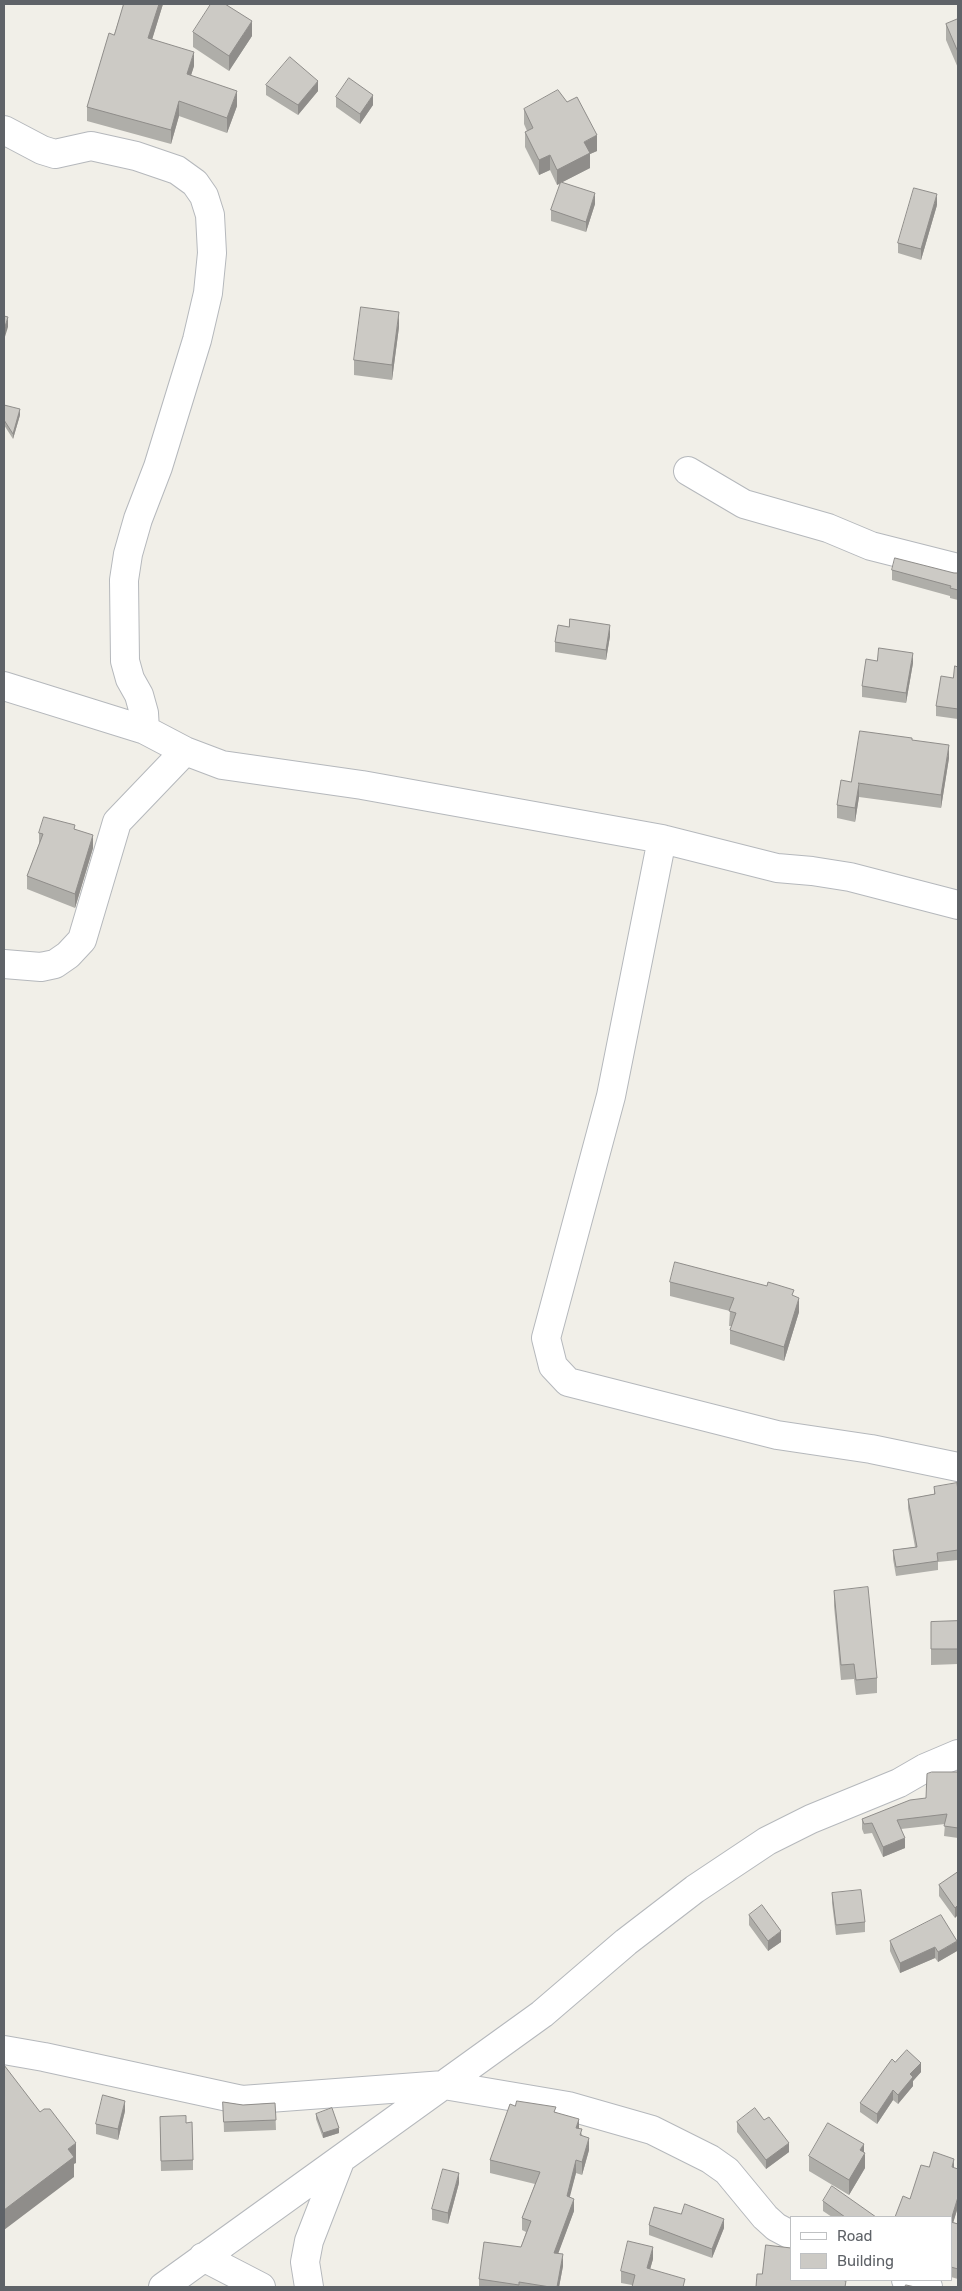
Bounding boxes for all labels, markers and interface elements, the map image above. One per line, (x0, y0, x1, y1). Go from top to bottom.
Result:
legend (790, 2216, 952, 2281)
text: Road (837, 2227, 873, 2245)
text: Building (837, 2252, 894, 2270)

